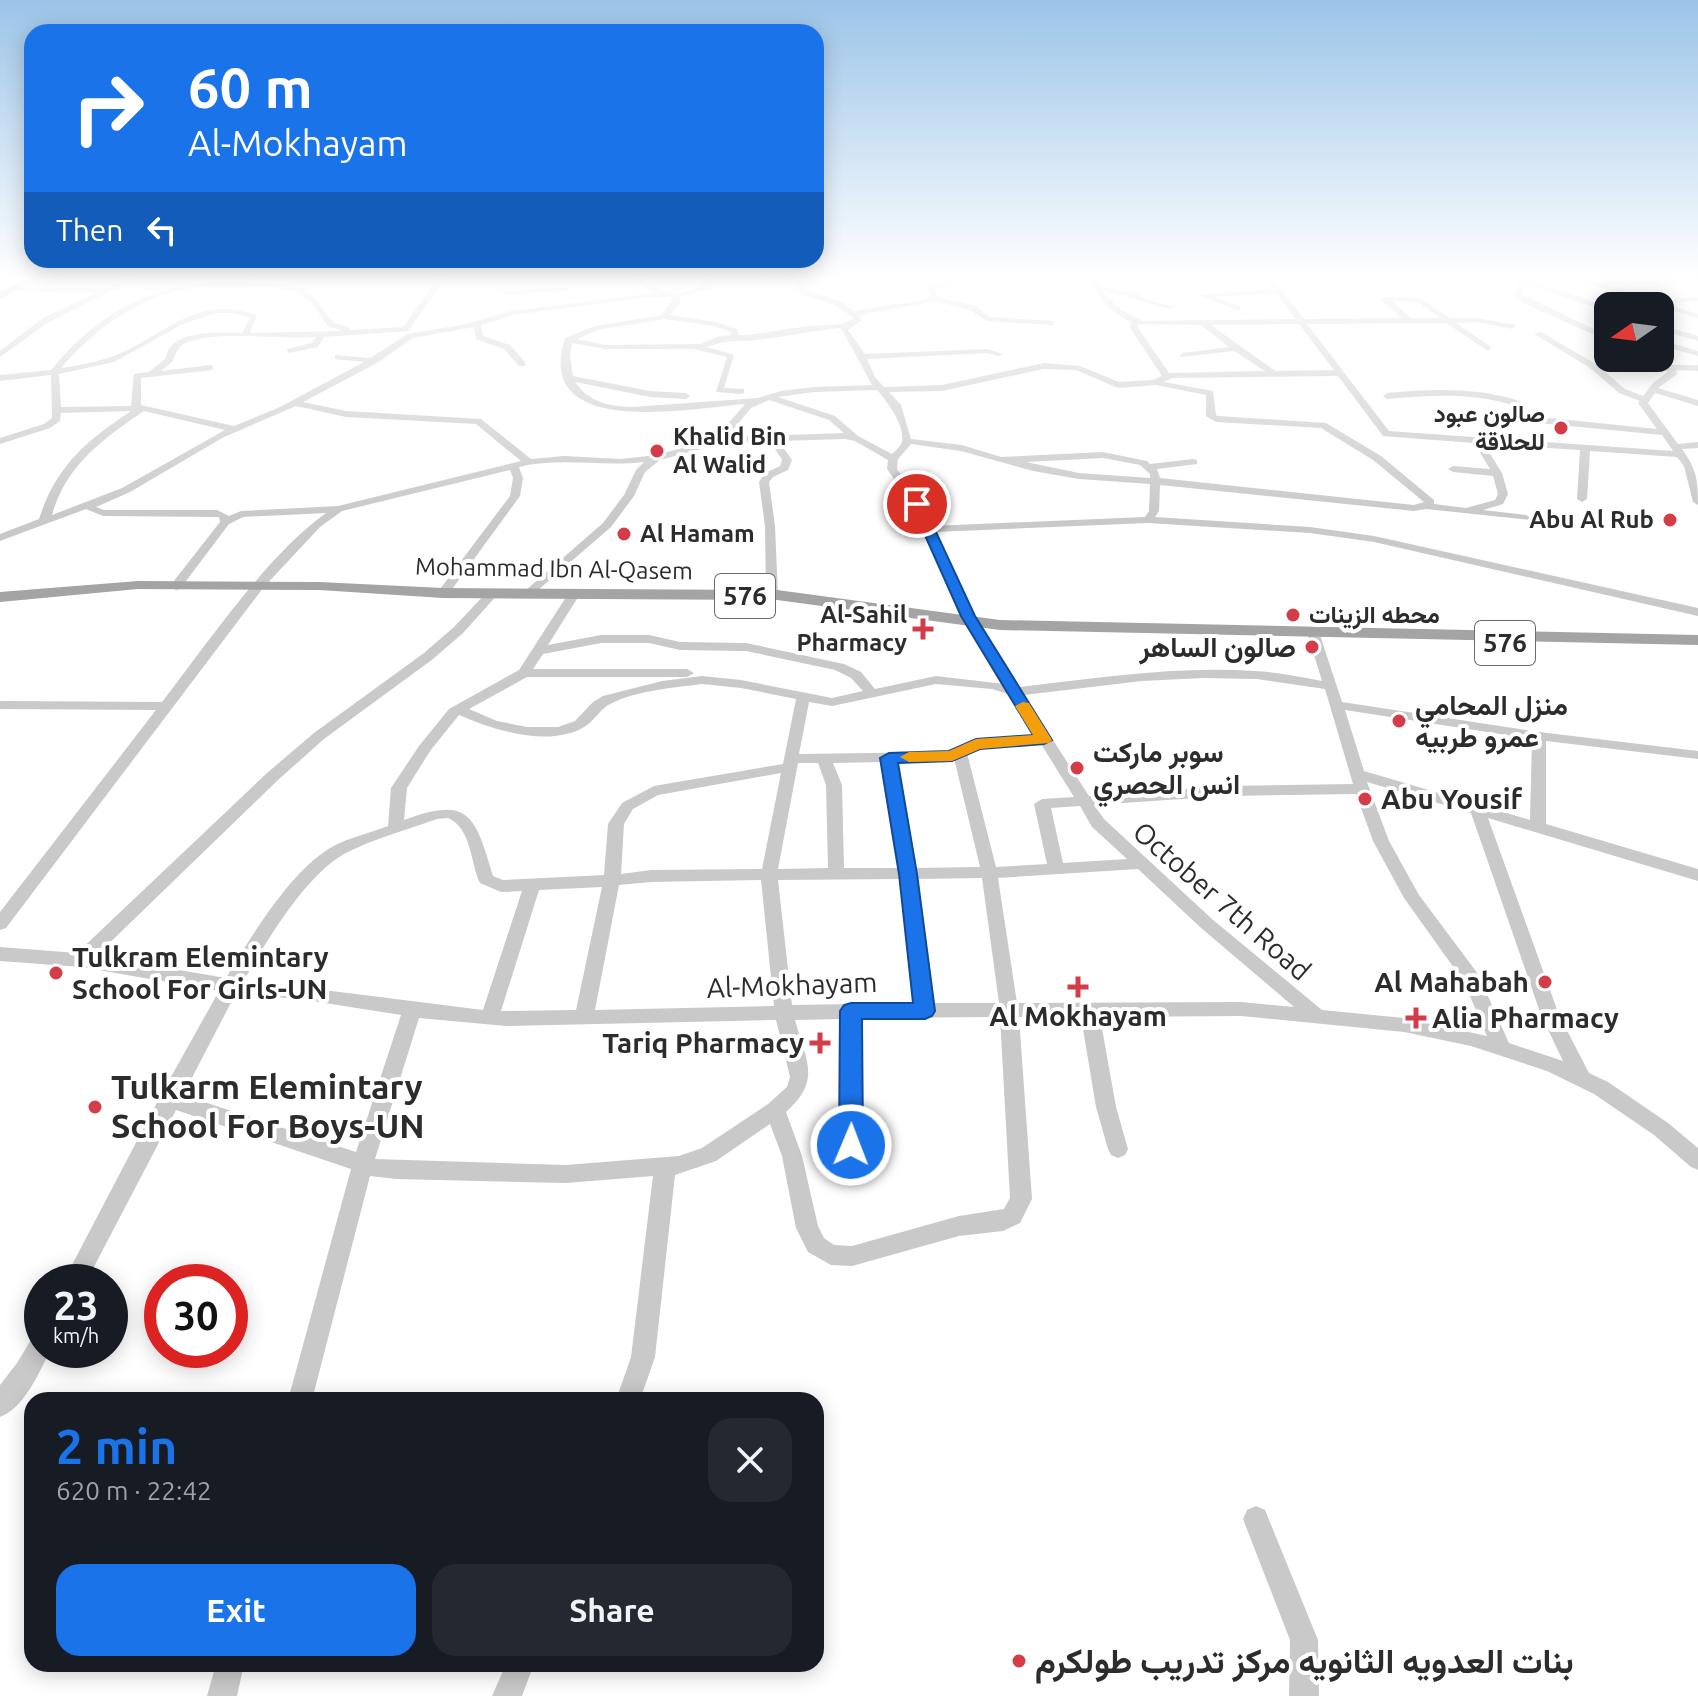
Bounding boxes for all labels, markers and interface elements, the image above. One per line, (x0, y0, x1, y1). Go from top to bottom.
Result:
icon: right (56, 56, 160, 160)
text: 60 m (188, 56, 313, 119)
text: Al-Mokhayam (188, 122, 408, 163)
icon: left (140, 208, 184, 252)
text: Then (56, 213, 124, 247)
north arrow (1594, 292, 1674, 372)
map controls (1594, 292, 1674, 372)
place label: صالون عبود للحلاقة (1434, 400, 1545, 455)
marker: صالون عبود للحلاقة (1552, 419, 1570, 437)
place label: Khalid Bin Al Walid (673, 423, 787, 478)
marker: Khalid Bin Al Walid (648, 442, 666, 460)
pin (883, 470, 951, 538)
icon: arrive (895, 482, 939, 526)
place label: Abu Al Rub (1529, 506, 1654, 533)
marker: Abu Al Rub (1661, 511, 1679, 529)
place label: Al Hamam (640, 520, 755, 547)
marker: Al Hamam (615, 525, 633, 543)
street label: Mohammad Ibn Al-Qasem (415, 553, 693, 584)
road number: 576 (715, 574, 775, 618)
place label: Al-Sahil Pharmacy (796, 601, 907, 656)
place label: محطه الزينات (1309, 601, 1440, 630)
marker: محطه الزينات (1284, 606, 1302, 624)
marker: Al-Sahil Pharmacy (914, 620, 932, 638)
road number: 576 (1475, 621, 1535, 665)
place label: صالون الساهر (1139, 631, 1296, 665)
marker: صالون الساهر (1303, 638, 1321, 656)
place label: منزل المحامي عمرو طربيه (1415, 689, 1568, 755)
marker: منزل المحامي عمرو طربيه (1390, 712, 1408, 730)
place label: سوبر ماركت انس الحصري (1093, 736, 1240, 808)
marker: سوبر ماركت انس الحصري (1068, 759, 1086, 777)
place label: Abu Yousif (1381, 783, 1523, 814)
marker: Abu Yousif (1356, 790, 1374, 808)
street label: October 7th Road (1127, 815, 1317, 986)
place label: Tulkram Elemintary School For Girls-UN (72, 941, 329, 1004)
marker: Tulkram Elemintary School For Girls-UN (47, 964, 65, 982)
street label: Al-Mokhayam (706, 966, 878, 1003)
place label: Al Mahabah (1374, 966, 1529, 997)
marker: Al Mahabah (1536, 973, 1554, 991)
marker: Al Mokhayam (1069, 978, 1087, 996)
place label: Al Mokhayam (989, 1000, 1167, 1031)
place label: Alia Pharmacy (1432, 1002, 1619, 1033)
marker: Alia Pharmacy (1407, 1009, 1425, 1027)
place label: Tariq Pharmacy (602, 1027, 804, 1058)
marker: Tariq Pharmacy (811, 1034, 829, 1052)
place label: Tulkarm Elemintary School For Boys-UN (111, 1067, 425, 1144)
marker: Tulkarm Elemintary School For Boys-UN (86, 1098, 104, 1116)
position arrow (809, 1103, 893, 1187)
speed limit sign: 30 (144, 1264, 248, 1368)
text: 23 (53, 1283, 99, 1328)
text: km/h (53, 1324, 99, 1347)
button: close (708, 1418, 792, 1502)
text: 2 min (56, 1419, 177, 1473)
text: 620 m · 22:42 (56, 1476, 212, 1505)
button: Exit (56, 1564, 416, 1656)
button: Share (432, 1564, 792, 1656)
place label: بنات العدويه الثانويه مركز تدريب طولكرم (1035, 1641, 1574, 1684)
marker: بنات العدويه الثانويه مركز تدريب طولكرم (1010, 1652, 1028, 1670)

